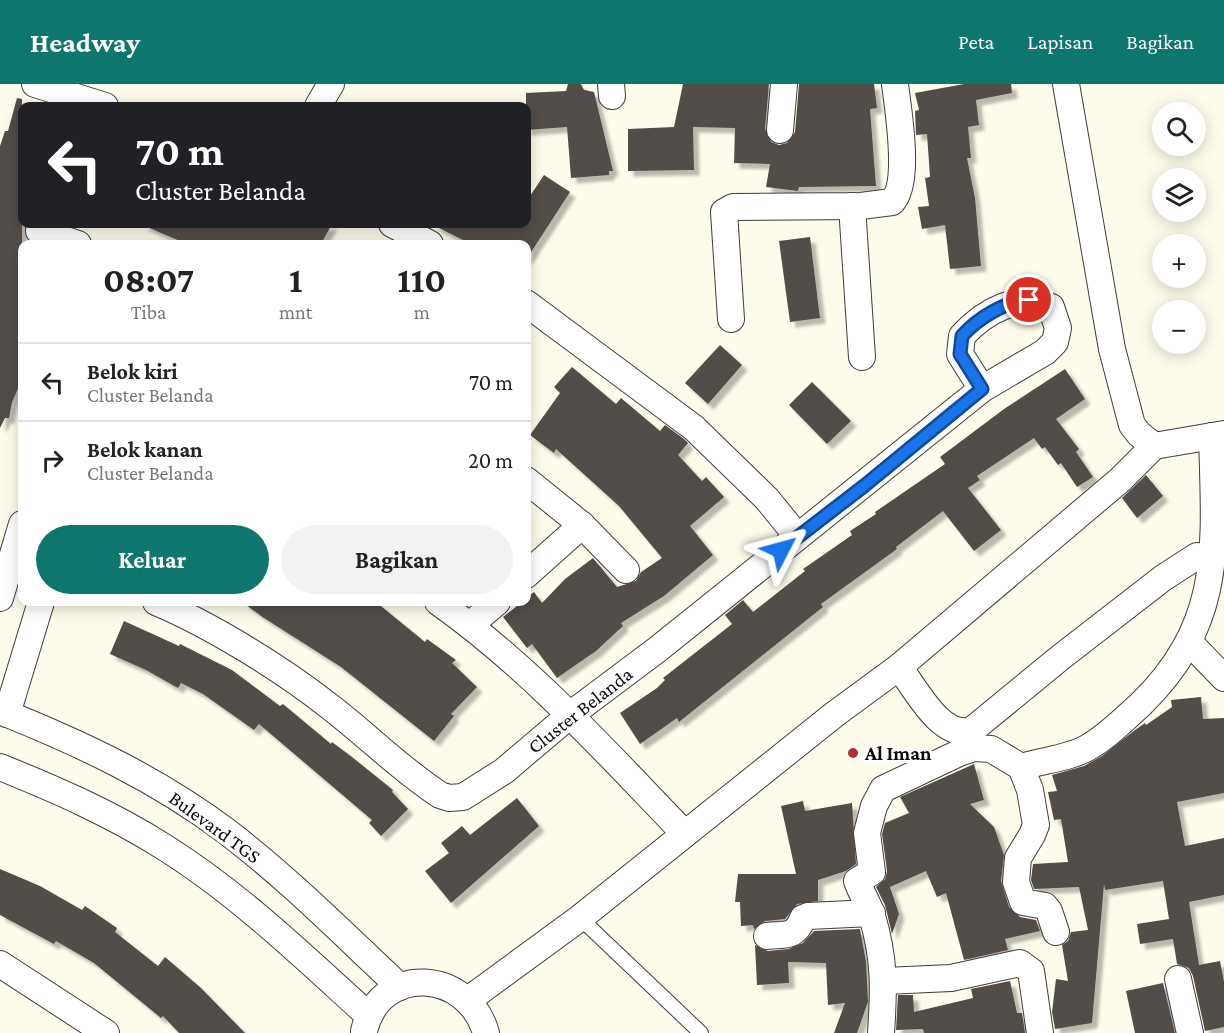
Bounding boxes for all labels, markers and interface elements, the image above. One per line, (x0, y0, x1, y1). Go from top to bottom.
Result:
text: Headway (30, 27, 140, 58)
text: Peta (958, 30, 994, 54)
text: Lapisan (1027, 30, 1093, 54)
text: Bagikan (1126, 30, 1194, 54)
map controls (1152, 102, 1206, 354)
button: search (1152, 102, 1206, 156)
icon: left (36, 126, 114, 204)
text: 70 m (135, 127, 224, 174)
button: layers (1152, 168, 1206, 222)
text: Cluster Belanda (135, 176, 306, 206)
button: + (1152, 234, 1206, 288)
text: 08:07 (103, 260, 194, 300)
text: 1 (289, 260, 302, 300)
text: 110 (397, 260, 446, 300)
pin (1003, 274, 1054, 325)
icon: arrive (1012, 283, 1045, 316)
button: − (1152, 300, 1206, 354)
text: Tiba (131, 301, 166, 323)
text: mnt (279, 301, 312, 323)
text: m (414, 301, 430, 323)
text: Belok kiri (87, 359, 178, 384)
icon: left (36, 366, 69, 399)
text: 70 m (469, 370, 513, 395)
text: Cluster Belanda (87, 384, 213, 406)
text: Belok kanan (87, 437, 203, 462)
icon: right (36, 444, 69, 477)
text: 20 m (468, 448, 513, 473)
text: Cluster Belanda (87, 462, 213, 484)
position arrow (749, 518, 813, 582)
button: Keluar (36, 525, 269, 594)
button: Bagikan (281, 525, 513, 594)
street label: Cluster Belanda (523, 662, 637, 758)
place label: Al Iman (864, 742, 932, 764)
marker: Al Iman (846, 746, 860, 760)
street label: Bulevard TGS (165, 786, 265, 868)

